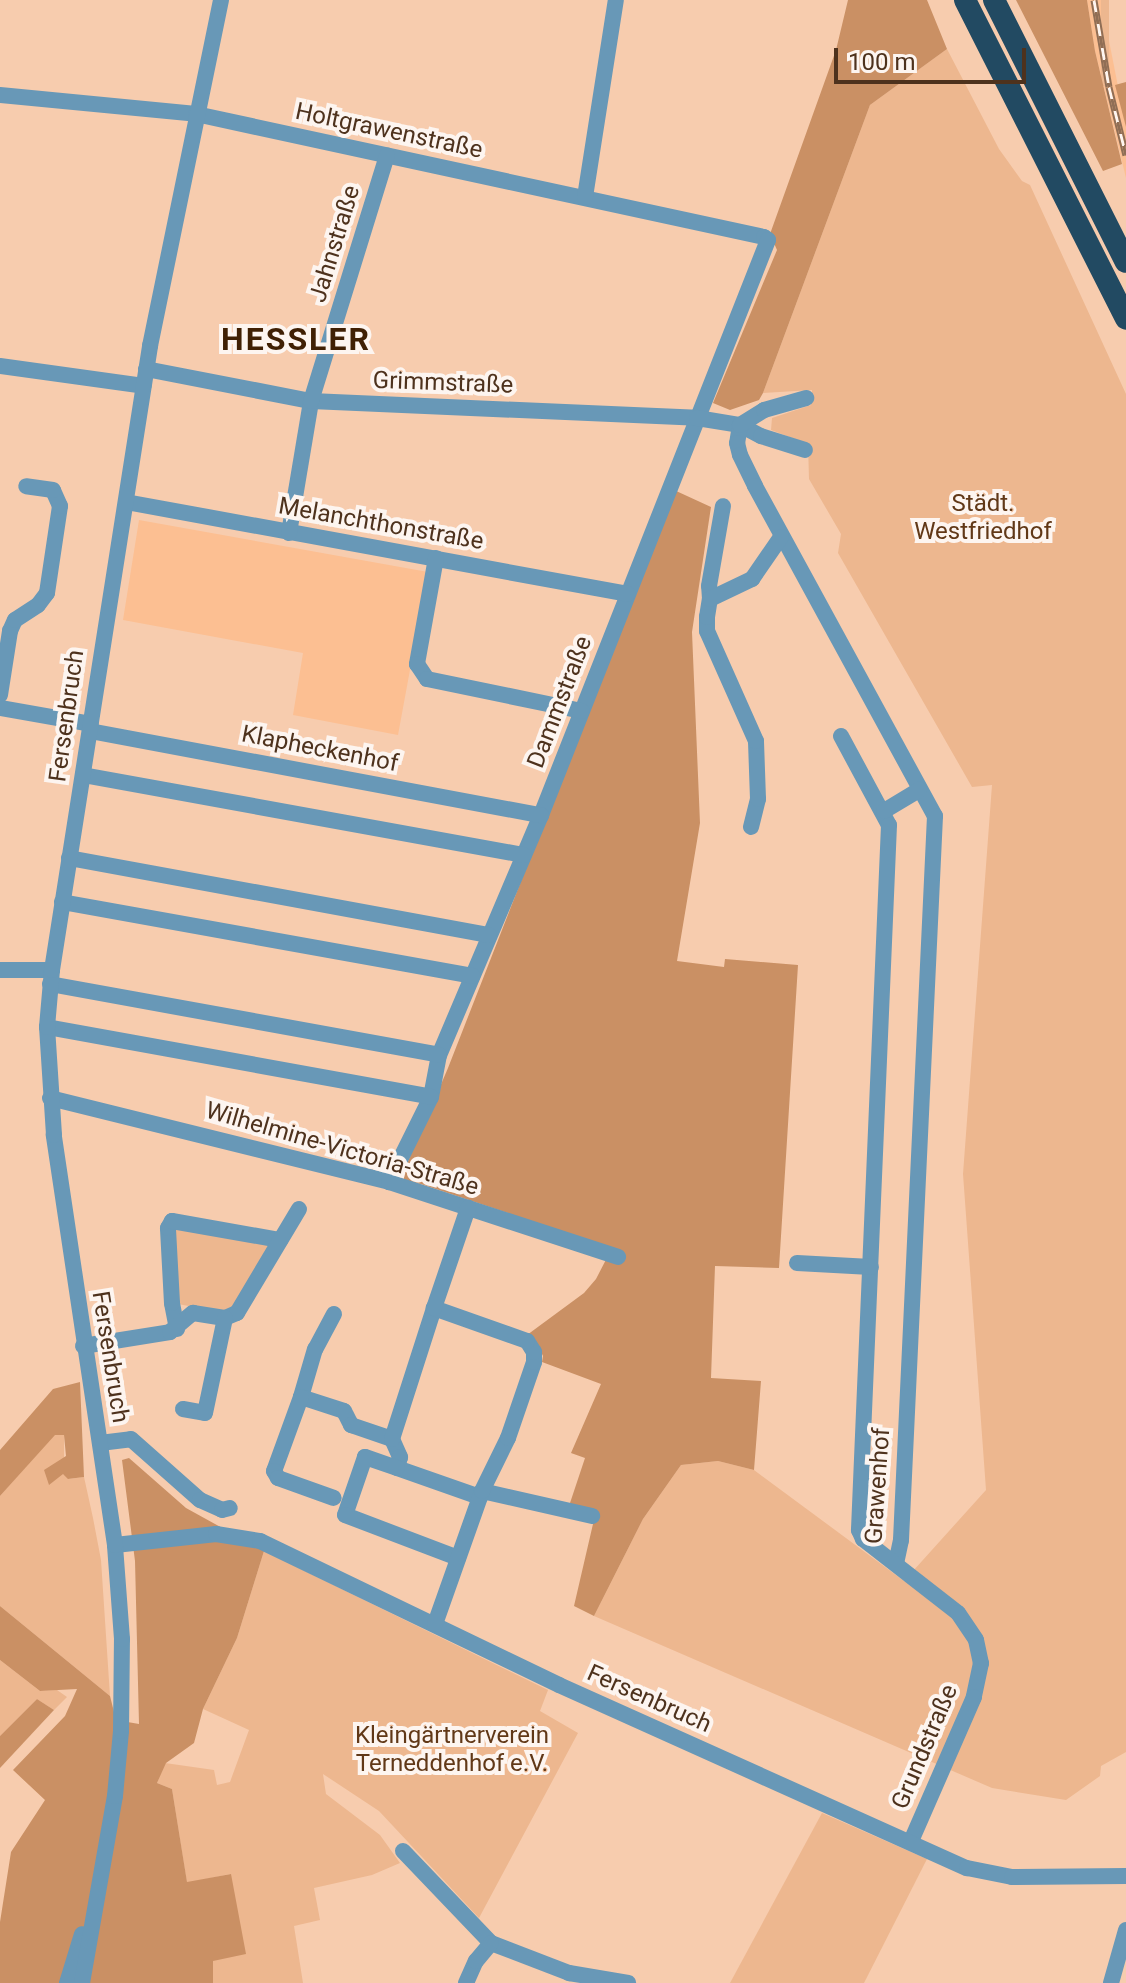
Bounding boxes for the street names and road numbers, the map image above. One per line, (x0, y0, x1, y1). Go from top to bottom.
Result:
street label: Holtgrawenstraße (293, 97, 485, 165)
street label: Jahnstraße (304, 182, 366, 306)
street label: Grimmstraße (372, 366, 514, 400)
street label: Melanchthonstraße (276, 492, 486, 556)
street label: Dammstraße (522, 632, 598, 772)
street label: Fersenbruch (43, 648, 91, 784)
street label: Klapheckenhof (239, 720, 401, 778)
street label: Wilhelmine-Victoria-Straße (202, 1096, 482, 1202)
street label: Fersenbruch (85, 1289, 135, 1425)
street label: Grawenhof (860, 1427, 896, 1545)
street label: Fersenbruch (582, 1659, 716, 1739)
street label: Grundstraße (886, 1680, 964, 1814)

